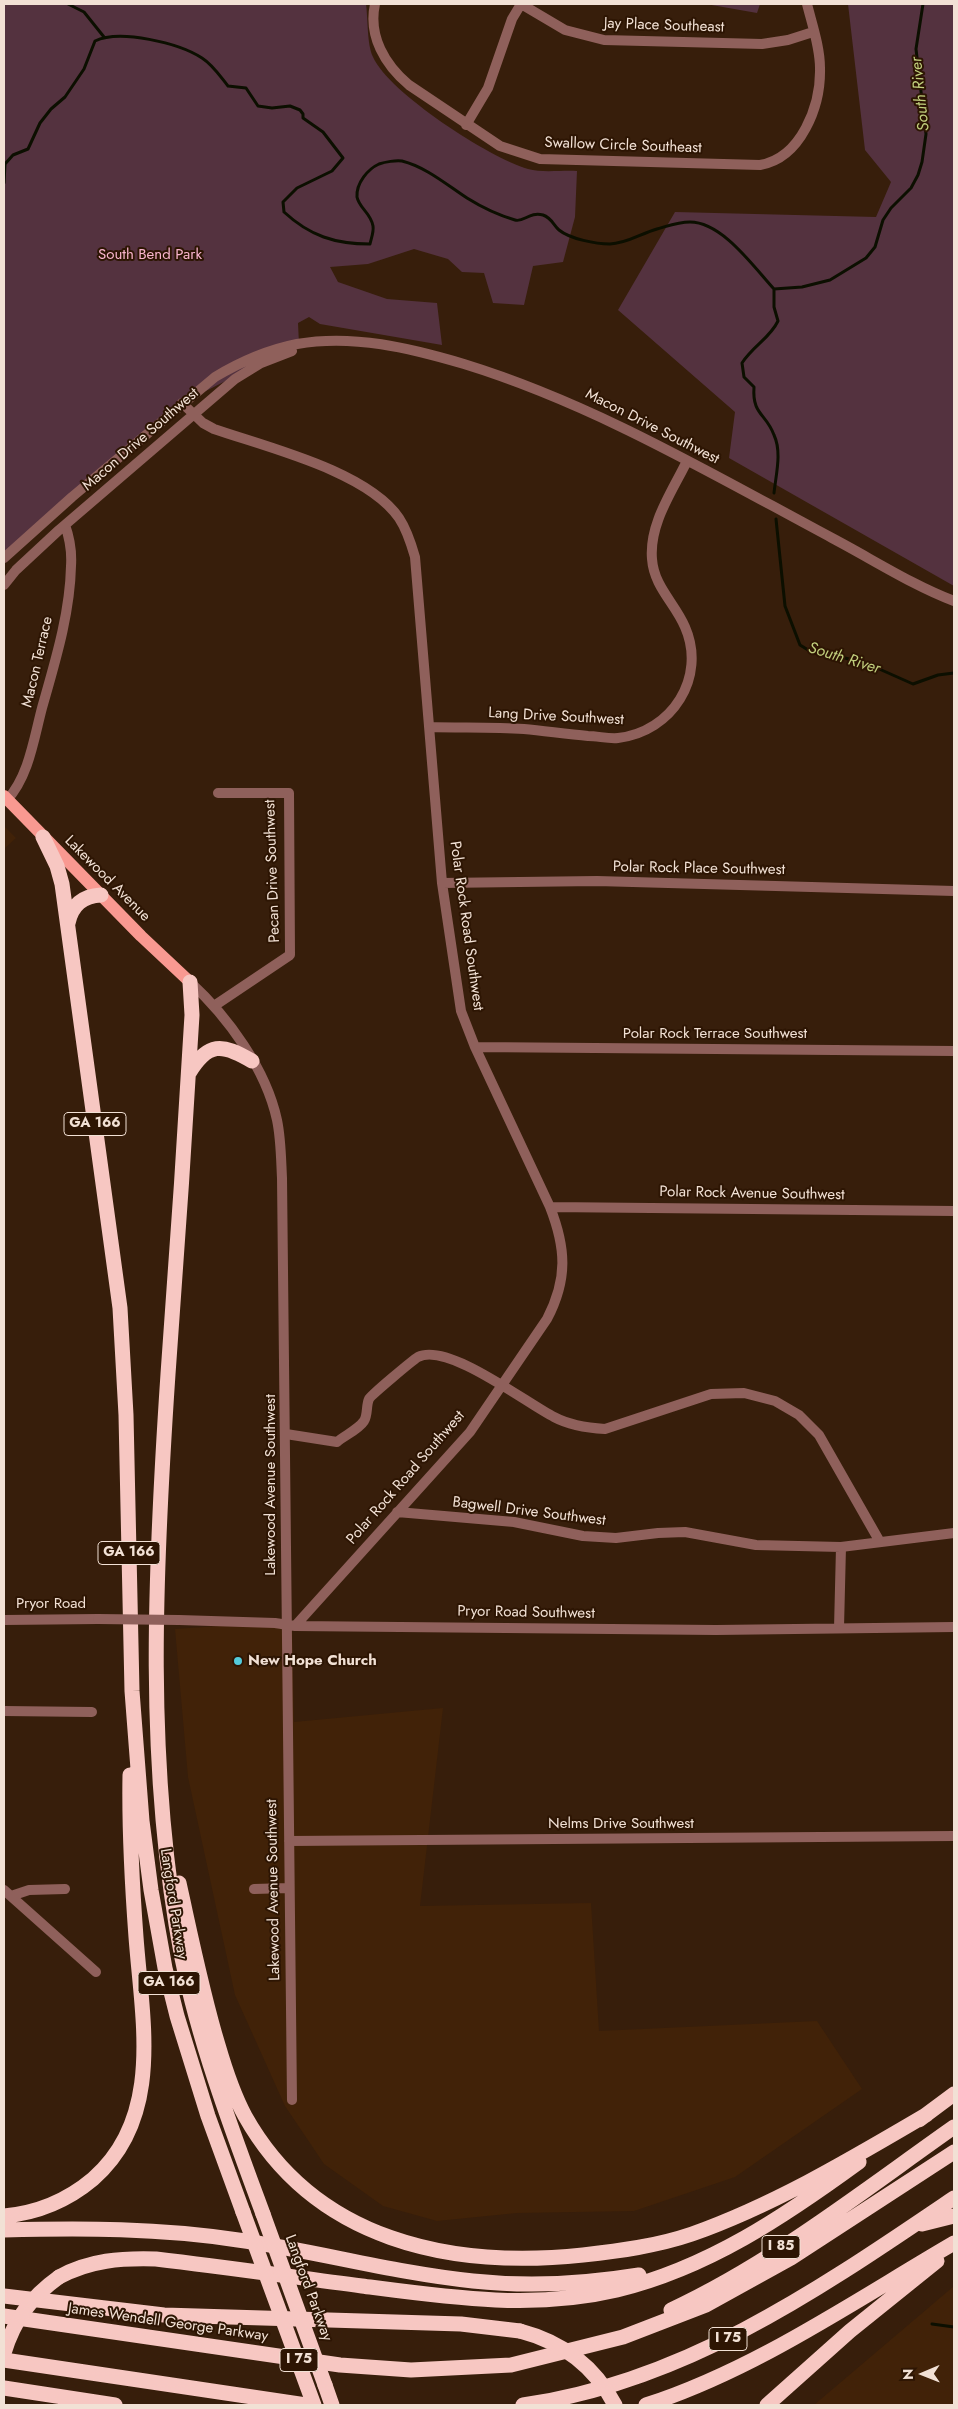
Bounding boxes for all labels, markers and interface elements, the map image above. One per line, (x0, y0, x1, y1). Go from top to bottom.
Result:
street label: Jay Place Southeast (603, 15, 725, 37)
water label: South River (908, 56, 934, 132)
street label: Swallow Circle Southeast (544, 134, 702, 158)
park label: South Bend Park (98, 246, 202, 264)
street label: Macon Drive Southwest (79, 385, 203, 495)
street label: Macon Drive Southwest (582, 385, 722, 469)
street label: Macon Terrace (19, 615, 57, 709)
water label: South River (806, 639, 882, 679)
street label: Lang Drive Southwest (488, 704, 624, 730)
street label: Pecan Drive Southwest (262, 799, 284, 943)
street label: Lakewood Avenue (60, 832, 154, 926)
street label: Polar Rock Road Southwest (445, 840, 487, 1012)
street label: Polar Rock Place Southwest (613, 858, 785, 880)
street label: Polar Rock Terrace Southwest (623, 1025, 807, 1043)
road number: GA 166 (64, 1112, 126, 1136)
street label: Polar Rock Avenue Southwest (659, 1183, 845, 1205)
street label: Lakewood Avenue Southwest (262, 1394, 280, 1576)
street label: Polar Rock Road Southwest (343, 1408, 469, 1548)
street label: Bagwell Drive Southwest (451, 1494, 607, 1530)
road number: GA 166 (98, 1542, 160, 1565)
street label: Pryor Road (16, 1595, 86, 1613)
street label: Pryor Road Southwest (457, 1603, 595, 1623)
place label: New Hope Church (248, 1652, 377, 1670)
marker: New Hope Church (232, 1655, 244, 1667)
street label: Lakewood Avenue Southwest (263, 1799, 285, 1981)
street label: Nelms Drive Southwest (548, 1815, 694, 1833)
street label: Langford Parkway (155, 1847, 191, 1961)
road number: GA 166 (138, 1972, 200, 1995)
street label: Langford Parkway (280, 2232, 336, 2344)
road number: I 85 (762, 2236, 800, 2258)
street label: James Wendell George Parkway (67, 2300, 269, 2346)
road number: I 75 (709, 2328, 747, 2350)
road number: I 75 (280, 2348, 318, 2372)
north arrow (898, 2349, 948, 2399)
text: N (898, 2369, 918, 2380)

